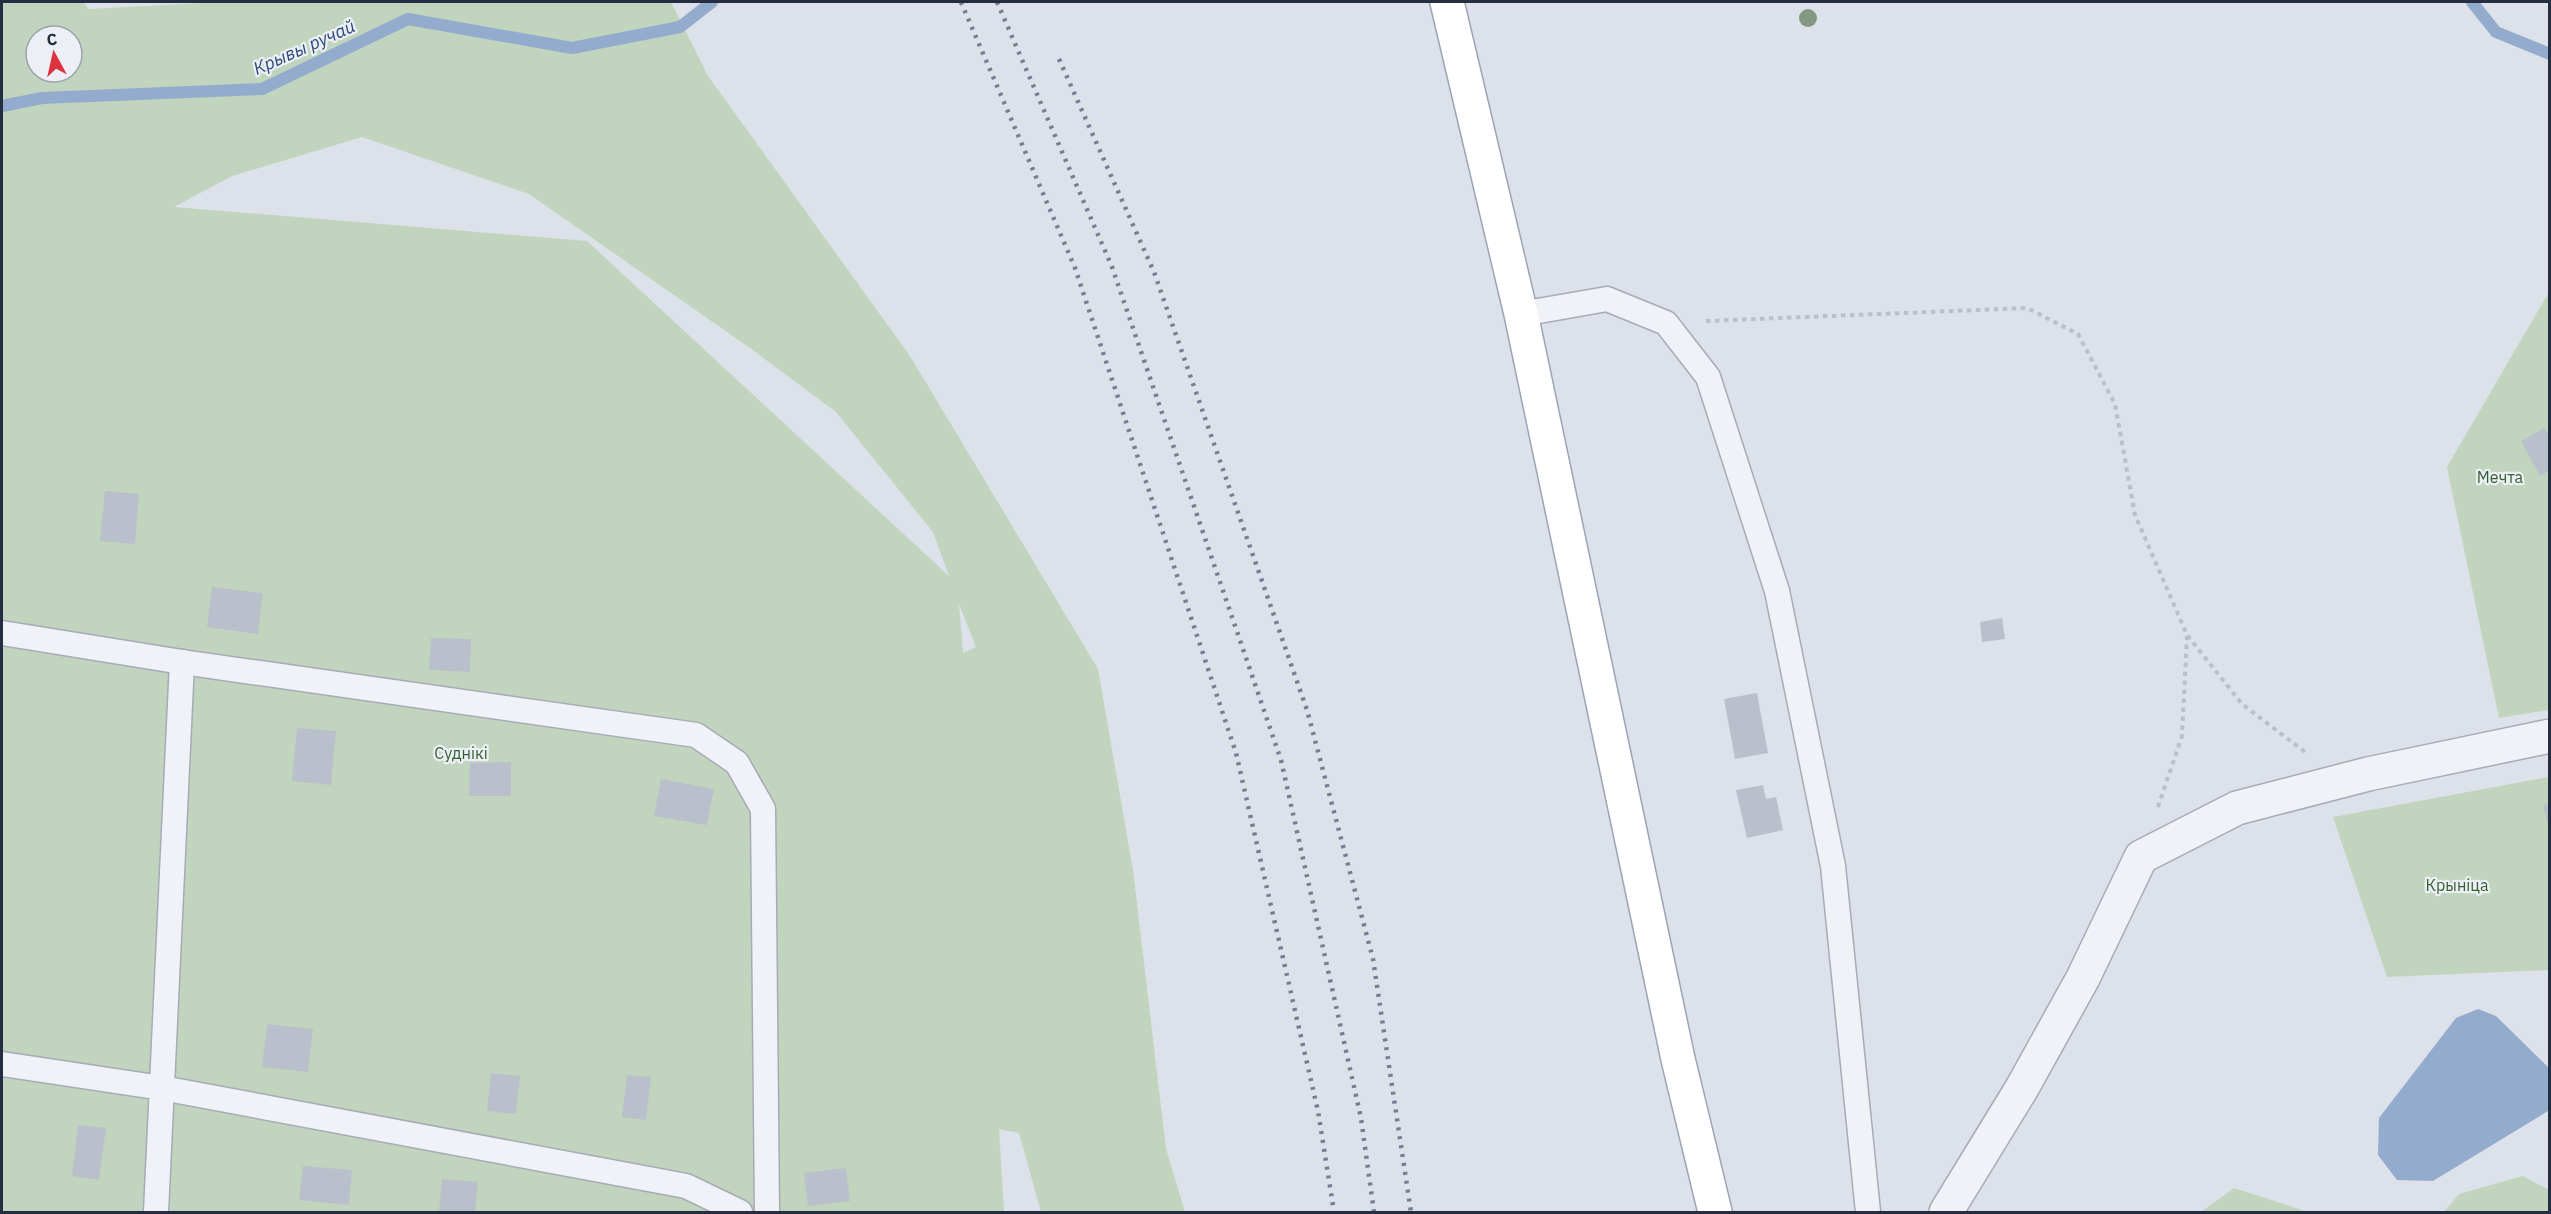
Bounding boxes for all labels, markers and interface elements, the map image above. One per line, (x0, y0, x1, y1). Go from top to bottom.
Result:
water label: Крывы ручай (249, 14, 359, 80)
north arrow (24, 24, 84, 84)
text: С (45, 29, 58, 50)
park label: Мечта (2477, 467, 2524, 487)
park label: Суднікі (434, 743, 488, 763)
park label: Крыніца (2425, 875, 2489, 895)

